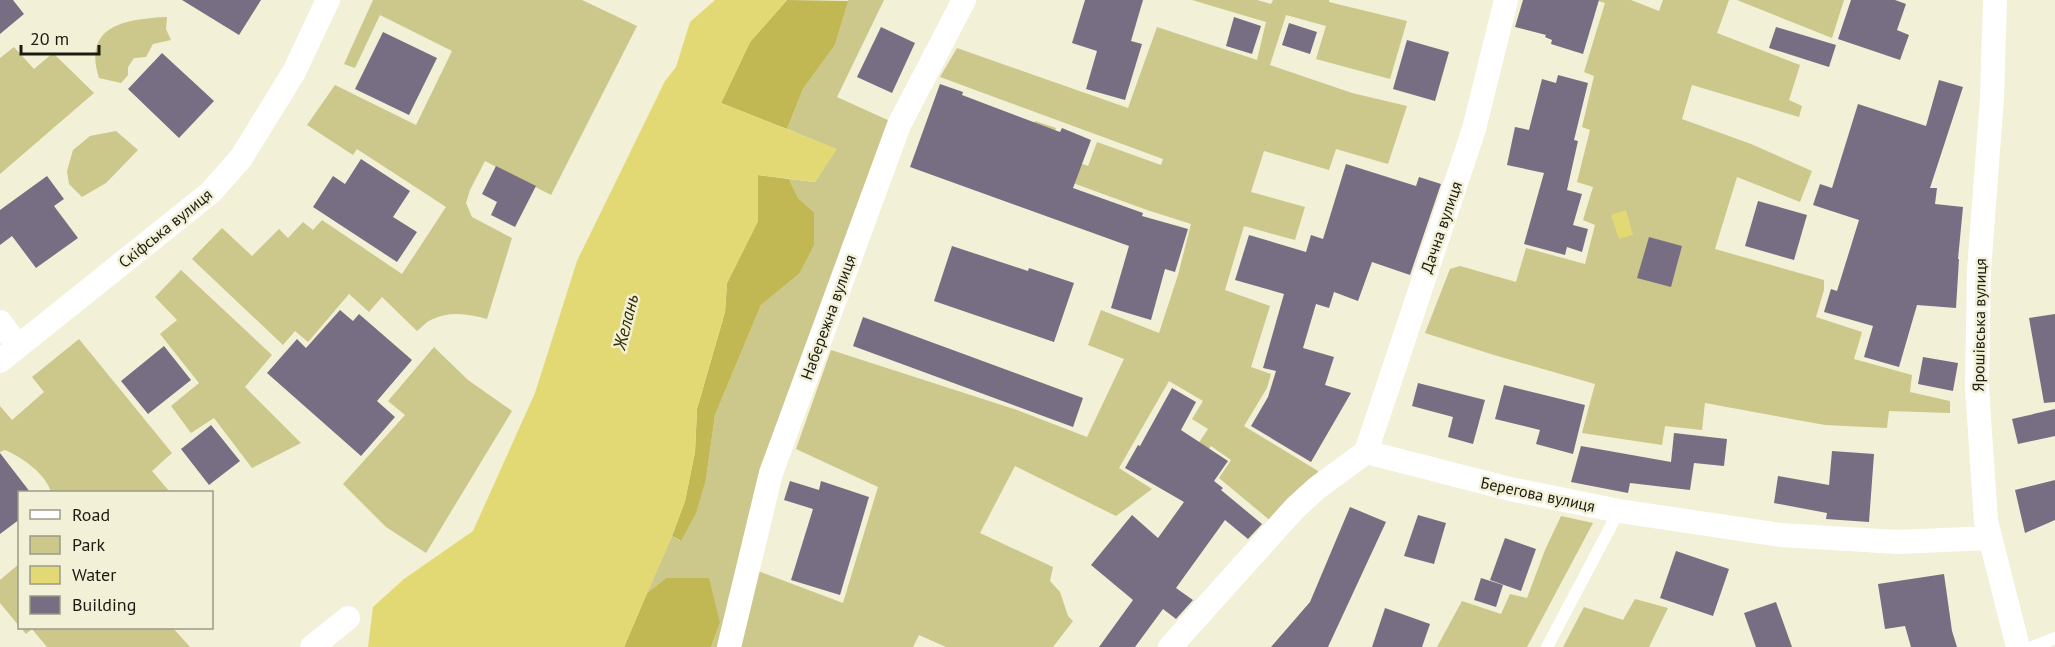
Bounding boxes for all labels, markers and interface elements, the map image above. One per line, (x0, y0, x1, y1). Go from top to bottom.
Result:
scale bar (21, 18, 99, 56)
text: 20 m (30, 27, 69, 50)
street label: Дачна вулиця (1416, 178, 1466, 276)
street label: Скіфська вулиця (114, 184, 216, 272)
street label: Набережна вулиця (796, 252, 860, 382)
street label: Ярошівська вулиця (1968, 258, 1990, 392)
water label: Желань (607, 292, 643, 353)
street label: Берегова вулиця (1479, 472, 1597, 516)
legend (18, 491, 213, 629)
text: Road (72, 503, 110, 526)
text: Park (72, 533, 105, 556)
text: Water (72, 563, 116, 586)
text: Building (72, 593, 136, 616)

